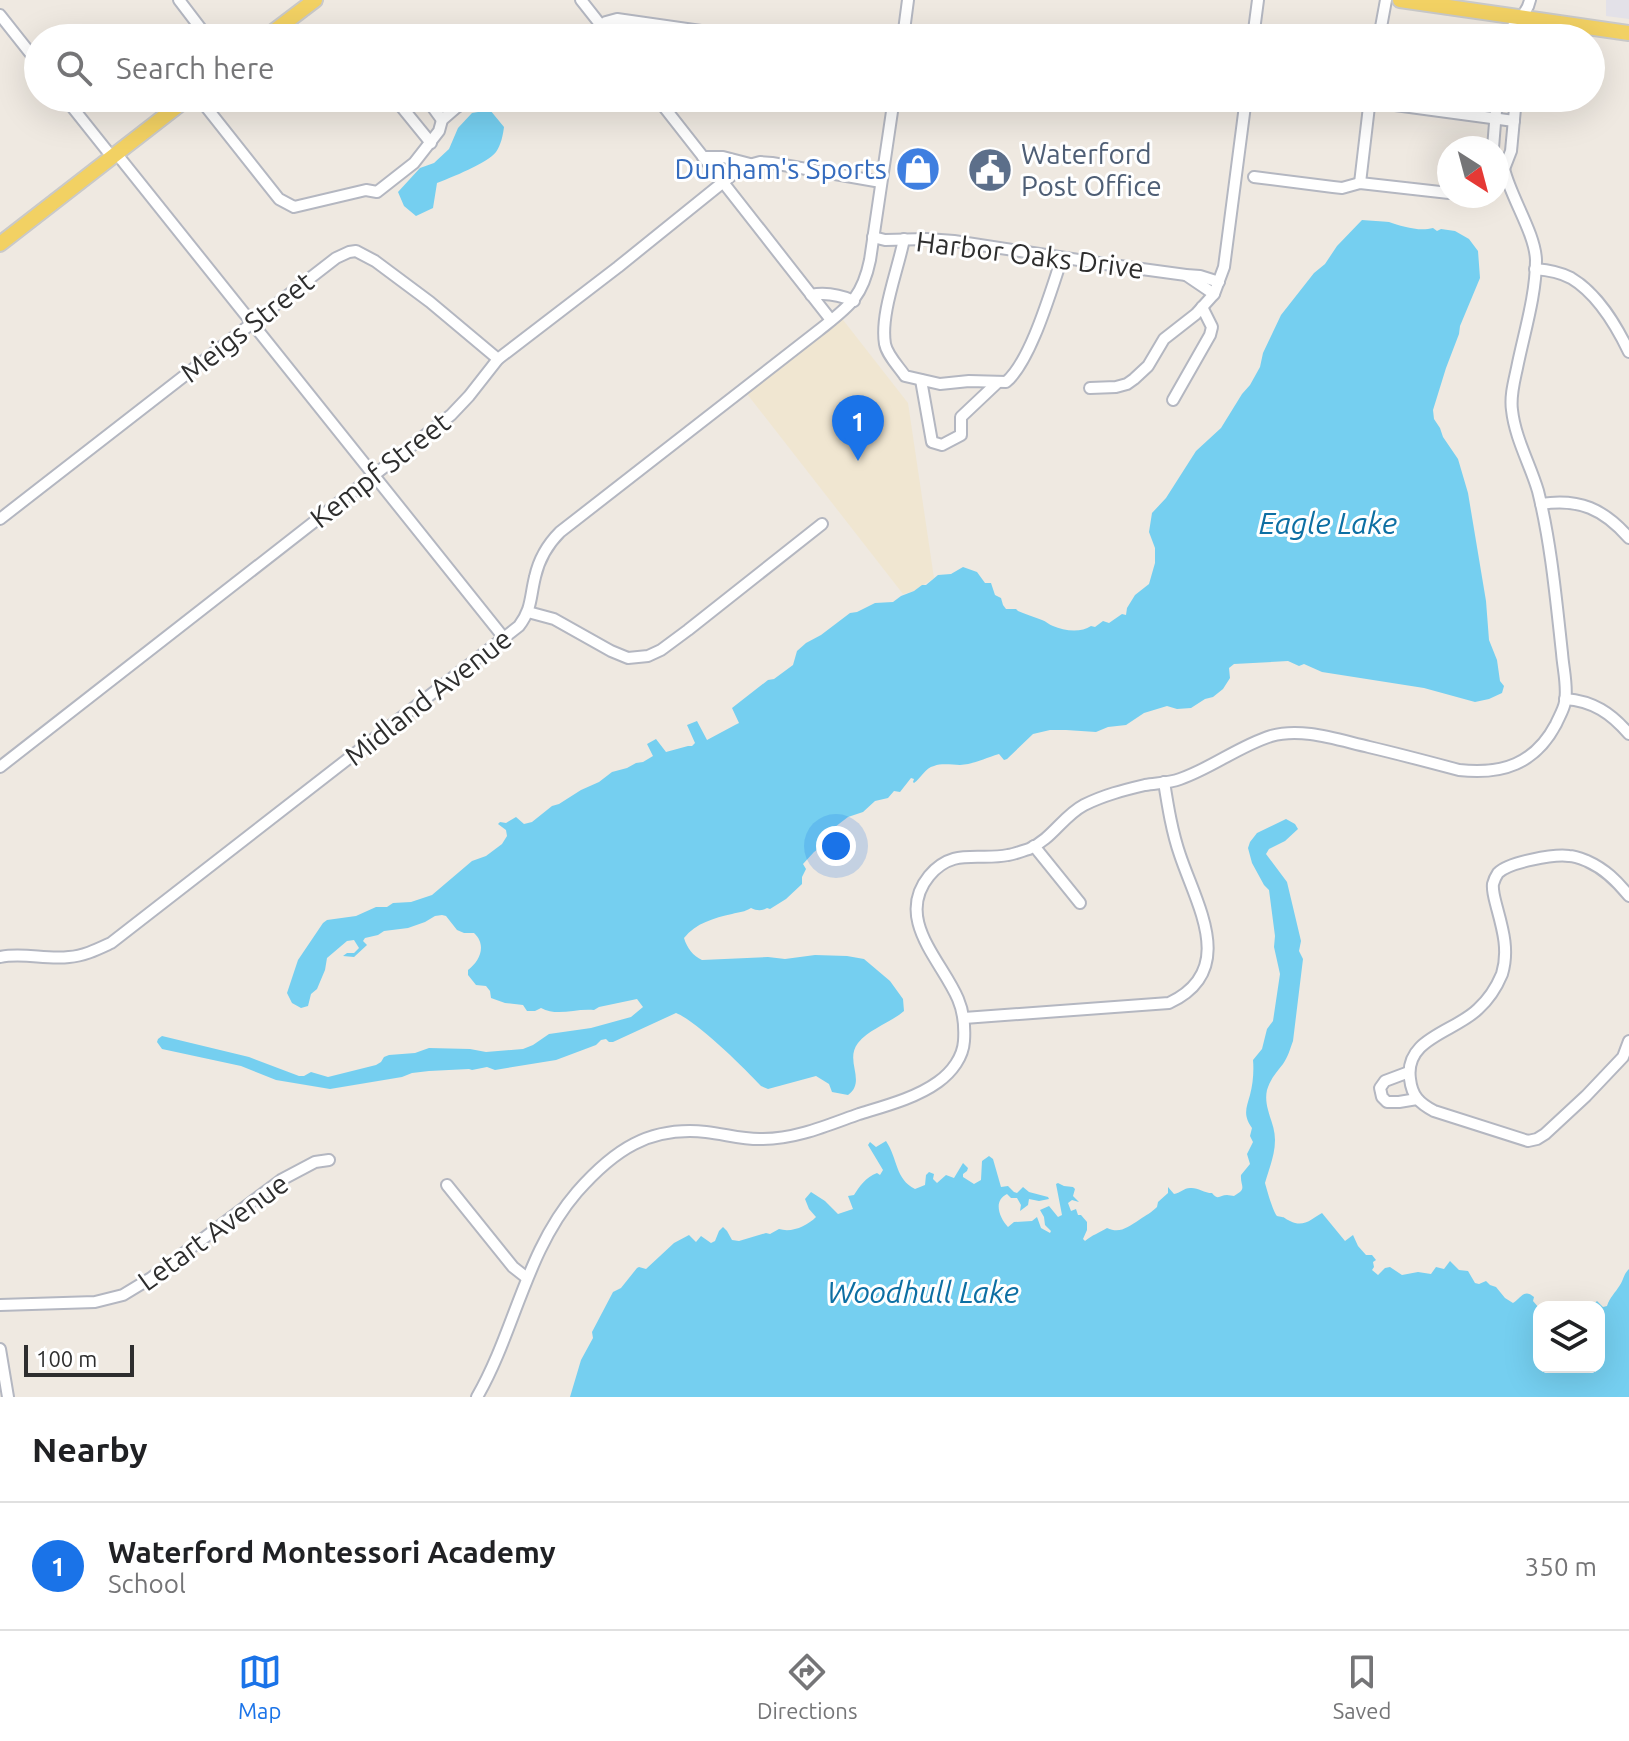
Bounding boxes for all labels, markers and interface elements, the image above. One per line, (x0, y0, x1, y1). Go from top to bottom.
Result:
search box (24, 24, 1605, 112)
icon: search (52, 46, 96, 90)
text: Search here (116, 51, 275, 85)
north arrow (1437, 136, 1509, 208)
place label: Waterford Post Office (1021, 138, 1162, 201)
shop icon: Dunham's Sports (894, 145, 942, 193)
public building icon: Waterford Post Office (966, 146, 1014, 194)
place label: Dunham's Sports (675, 153, 887, 184)
street label: Harbor Oaks Drive (914, 225, 1146, 284)
street label: Meigs Street (174, 265, 319, 388)
pin: 1 (832, 395, 884, 461)
street label: Kempf Street (304, 406, 455, 534)
water label: Eagle Lake (1259, 506, 1397, 540)
street label: Midland Avenue (338, 622, 517, 771)
your location (816, 826, 856, 866)
street label: Letart Avenue (132, 1167, 294, 1296)
water label: Woodhull Lake (827, 1275, 1019, 1309)
map controls (1533, 1301, 1605, 1373)
button: layers (1533, 1301, 1605, 1373)
scale bar (24, 1341, 134, 1377)
text: 100 m (36, 1346, 97, 1371)
text: Nearby (32, 1430, 147, 1468)
text: Waterford Montessori Academy (108, 1535, 556, 1569)
text: 1 (51, 1552, 65, 1581)
text: 350 m (1525, 1552, 1597, 1581)
text: School (108, 1569, 186, 1598)
tab: Map (238, 1650, 282, 1723)
tab: Directions (757, 1650, 857, 1723)
tab: Saved (1333, 1650, 1391, 1723)

